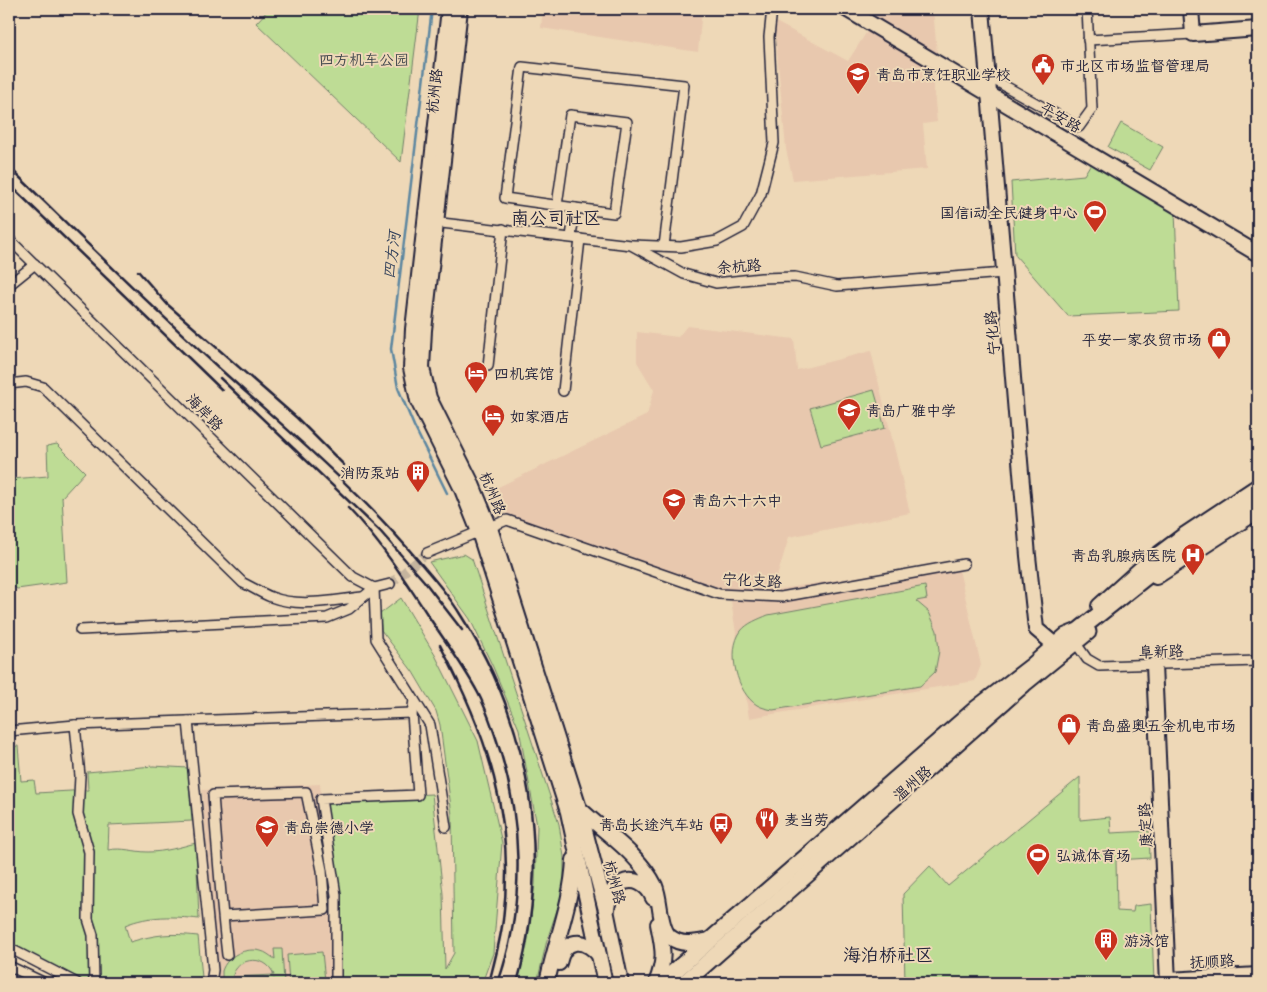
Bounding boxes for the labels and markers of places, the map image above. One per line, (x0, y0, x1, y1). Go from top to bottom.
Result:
public building icon: 市北区市场监督管理局 (1030, 52, 1056, 86)
place label: 市北区市场监督管理局 (1060, 55, 1210, 76)
school or university icon: 青岛市烹饪职业学校 (845, 61, 871, 95)
place label: 青岛市烹饪职业学校 (876, 64, 1011, 85)
sports icon: 国信i动全民健身中心 (1082, 199, 1108, 233)
place label: 国信i动全民健身中心 (940, 202, 1078, 223)
shop icon: 平安一家农贸市场 (1206, 326, 1232, 360)
place label: 平安一家农贸市场 (1082, 329, 1202, 350)
hotel icon: 四机宾馆 (463, 360, 489, 394)
place label: 四机宾馆 (494, 363, 554, 384)
school or university icon: 青岛广雅中学 (836, 397, 862, 431)
place label: 青岛广雅中学 (866, 400, 956, 421)
hotel icon: 如家酒店 (480, 403, 506, 437)
place label: 如家酒店 (510, 406, 570, 427)
building icon: 消防泵站 (405, 459, 431, 493)
place label: 消防泵站 (340, 462, 400, 483)
school or university icon: 青岛六十六中 (661, 487, 687, 521)
place label: 青岛六十六中 (692, 490, 782, 511)
hospital icon: 青岛乳腺病医院 (1180, 542, 1206, 576)
place label: 青岛乳腺病医院 (1071, 545, 1176, 566)
shop icon: 青岛盛奥五金机电市场 (1056, 712, 1082, 746)
place label: 青岛盛奥五金机电市场 (1086, 715, 1236, 736)
restaurant icon: 麦当劳 (754, 806, 780, 840)
place label: 麦当劳 (784, 809, 829, 830)
bus stop icon: 青岛长途汽车站 (708, 811, 734, 845)
school or university icon: 青岛崇德小学 (254, 814, 280, 848)
place label: 青岛长途汽车站 (599, 814, 704, 835)
place label: 青岛崇德小学 (284, 817, 374, 838)
sports icon: 弘诚体育场 (1025, 842, 1051, 876)
place label: 弘诚体育场 (1056, 845, 1131, 866)
building icon: 游泳馆 (1093, 927, 1119, 961)
place label: 游泳馆 (1124, 930, 1169, 951)

